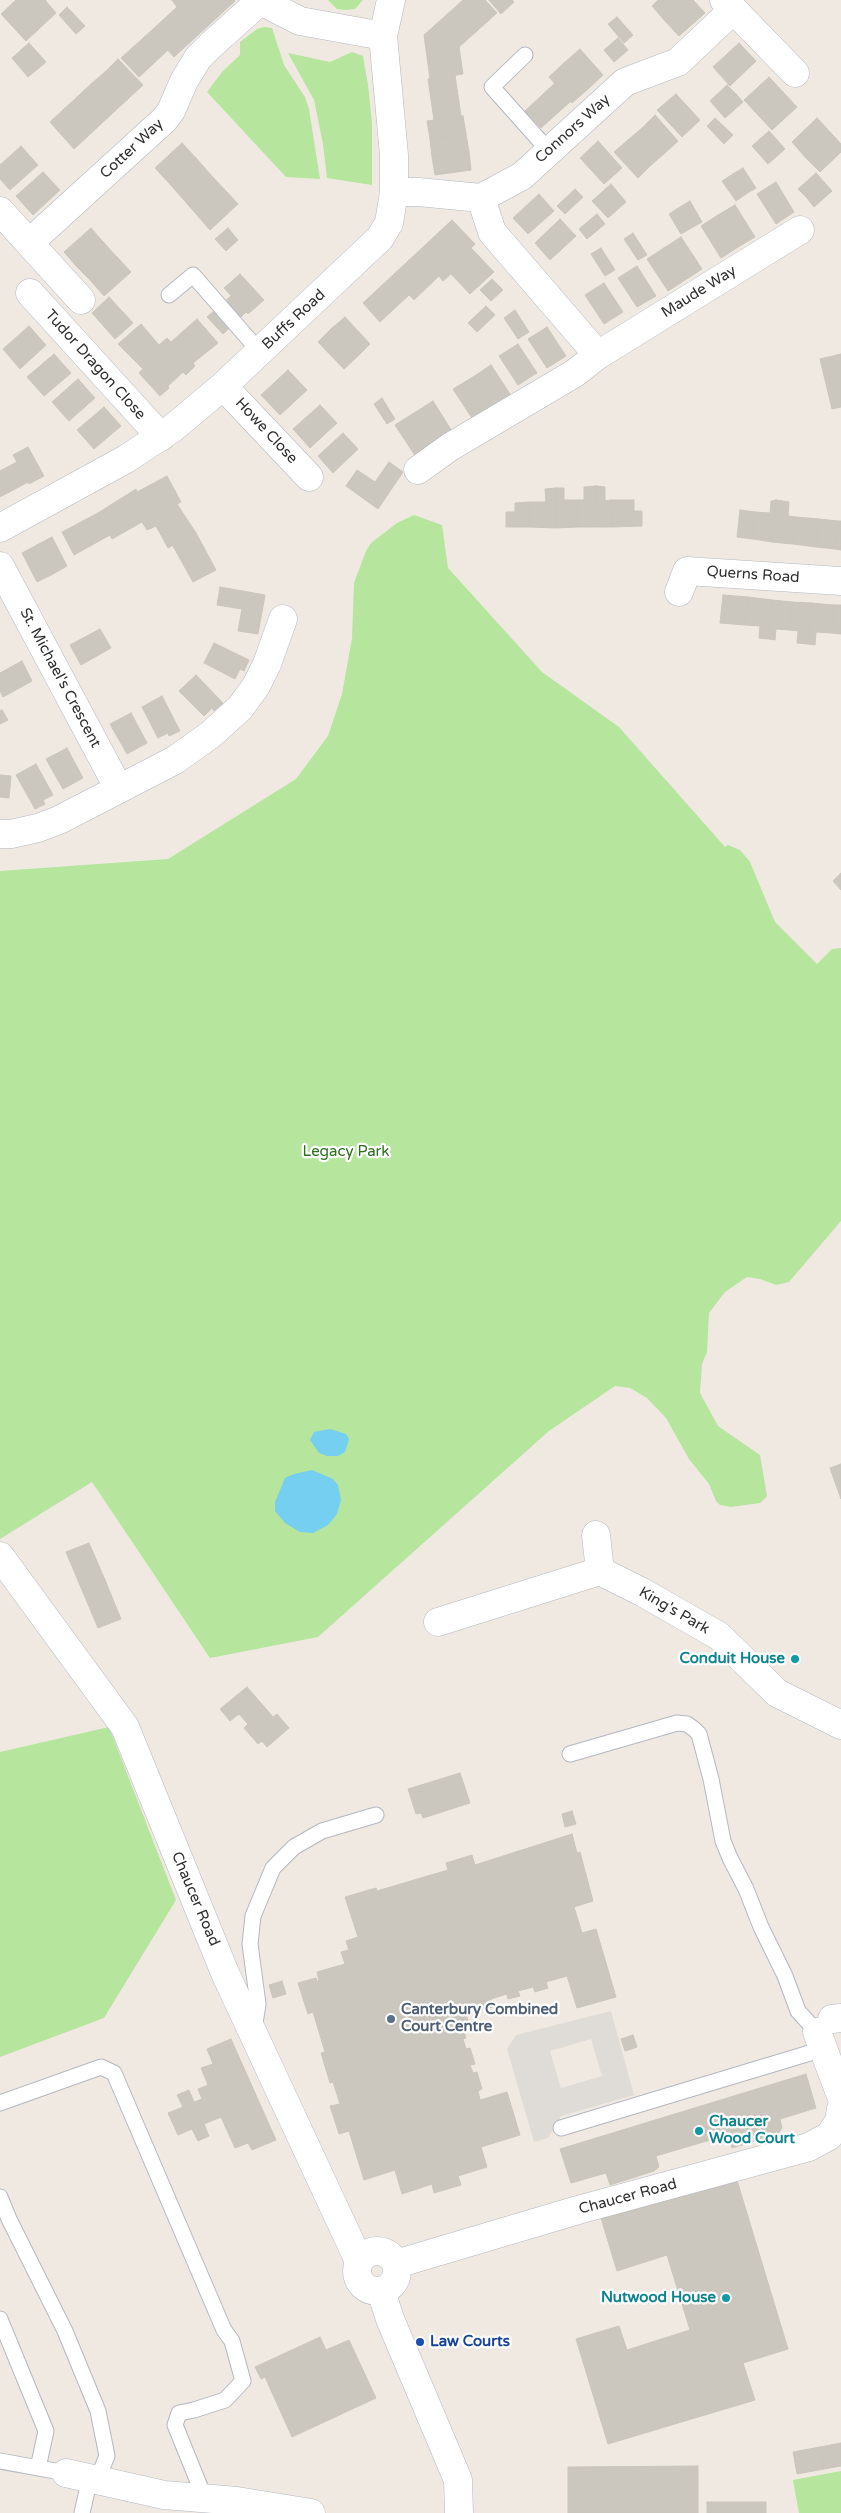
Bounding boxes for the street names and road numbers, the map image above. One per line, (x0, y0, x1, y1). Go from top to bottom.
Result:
street label: Connors Way (532, 91, 614, 167)
street label: Cotter Way (97, 115, 167, 183)
street label: Maude Way (658, 262, 740, 322)
street label: Buffs Road (259, 286, 329, 354)
street label: Tudor Dragon Close (41, 306, 149, 424)
street label: Howe Close (231, 394, 301, 468)
street label: Querns Road (706, 563, 800, 587)
street label: St. Michael's Crescent (16, 605, 104, 751)
street label: King's Park (635, 1583, 713, 1639)
street label: Chaucer Road (167, 1849, 223, 1949)
street label: Chaucer Road (577, 2175, 679, 2219)

